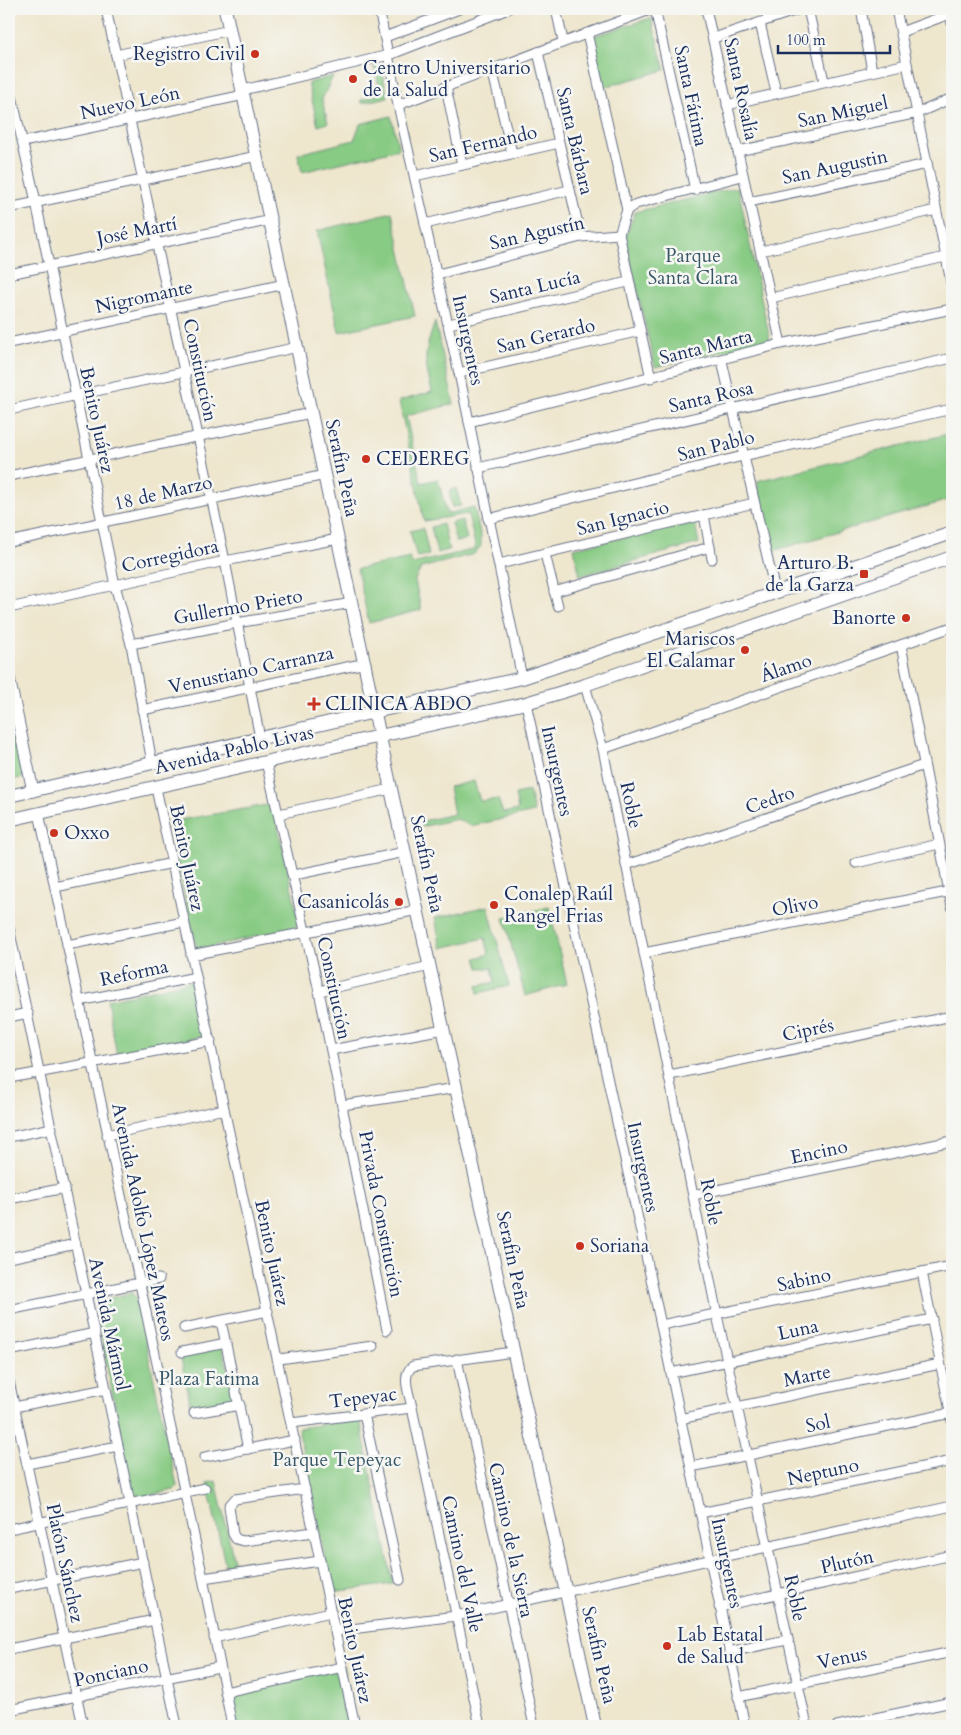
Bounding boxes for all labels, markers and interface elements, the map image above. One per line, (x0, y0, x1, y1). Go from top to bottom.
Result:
scale bar (778, 22, 891, 54)
text: 100 m (786, 30, 826, 50)
street label: Santa Rosalía (717, 35, 765, 143)
place label: Registro Civil (133, 41, 245, 67)
street label: Santa Fátima (668, 43, 714, 149)
marker: Registro Civil (249, 48, 261, 60)
place label: Centro Universitario de la Salud (363, 55, 531, 103)
marker: Centro Universitario de la Salud (347, 73, 359, 85)
street label: Nuevo León (78, 80, 183, 126)
street label: Santa Bárbara (550, 85, 600, 197)
street label: San Miguel (796, 90, 891, 134)
street label: San Fernando (426, 119, 540, 169)
street label: San Augustin (780, 143, 890, 191)
street label: San Agustín (487, 209, 587, 257)
street label: José Martí (92, 210, 179, 252)
park label: Parque Santa Clara (648, 243, 738, 291)
street label: Santa Lucía (487, 264, 583, 310)
street label: Nigromante (93, 274, 195, 320)
street label: Insurgentes (446, 292, 490, 388)
street label: San Gerardo (494, 312, 598, 360)
street label: Constitución (176, 316, 224, 424)
street label: Santa Marta (657, 323, 755, 371)
street label: Benito Juárez (73, 364, 121, 476)
street label: Santa Rosa (666, 375, 756, 419)
street label: Serafín Peña (319, 417, 365, 519)
street label: San Pablo (675, 424, 757, 468)
place label: CEDEREG (376, 446, 469, 472)
marker: CEDEREG (360, 453, 372, 465)
street label: 18 de Marzo (111, 469, 215, 517)
street label: San Ignacio (574, 494, 672, 542)
street label: Corregidora (119, 533, 221, 579)
place label: Arturo B. de la Garza (765, 550, 854, 598)
marker: Arturo B. de la Garza (858, 568, 870, 580)
street label: Gullermo Prieto (171, 583, 305, 631)
place label: Banorte (832, 605, 896, 631)
marker: Banorte (900, 612, 912, 624)
place label: Mariscos El Calamar (646, 626, 735, 674)
street label: Venustiano Carranza (166, 640, 336, 700)
marker: Mariscos El Calamar (739, 644, 751, 656)
street label: Álamo (757, 647, 815, 689)
place label: CLINICA ABDO (325, 691, 472, 717)
marker: CLINICA ABDO (307, 697, 321, 711)
street label: Avenida Pablo Livas (152, 719, 316, 781)
street label: Insurgentes (535, 723, 579, 819)
street label: Roble (613, 779, 649, 831)
street label: Cedro (742, 779, 798, 821)
street label: Benito Juárez (163, 802, 211, 914)
street label: Serafín Peña (404, 813, 450, 915)
place label: Oxxo (64, 820, 110, 846)
marker: Oxxo (48, 827, 60, 839)
place label: Conalep Raúl Rangel Frias (504, 881, 613, 929)
place label: Casanicolás (297, 889, 389, 915)
street label: Olivo (770, 889, 820, 923)
marker: Casanicolás (393, 896, 405, 908)
marker: Conalep Raúl Rangel Frias (488, 899, 500, 911)
street label: Constitución (310, 934, 358, 1042)
street label: Reforma (98, 953, 170, 993)
street label: Ciprés (780, 1012, 836, 1048)
street label: Avenida Adolfo López Mateos (105, 1101, 181, 1343)
street label: Insurgentes (621, 1119, 665, 1215)
street label: Privada Constitución (352, 1128, 410, 1300)
street label: Encino (788, 1133, 850, 1171)
street label: Roble (694, 1176, 728, 1228)
street label: Benito Juárez (248, 1197, 296, 1309)
street label: Serafín Peña (490, 1209, 536, 1311)
place label: Soriana (590, 1233, 649, 1259)
marker: Soriana (574, 1240, 586, 1252)
street label: Avenida Mármol (82, 1255, 136, 1393)
street label: Sabino (775, 1262, 833, 1298)
street label: Luna (775, 1313, 821, 1347)
street label: Marte (781, 1358, 833, 1394)
park label: Plaza Fatima (159, 1366, 259, 1392)
street label: Tepeyac (328, 1381, 399, 1415)
street label: Sol (803, 1409, 833, 1439)
park label: Parque Tepeyac (273, 1447, 402, 1473)
street label: Neptuno (785, 1452, 861, 1492)
street label: Camino de la Sierra (482, 1460, 540, 1620)
street label: Camino del Valle (435, 1493, 489, 1635)
street label: Platón Sánchez (40, 1501, 90, 1625)
street label: Insurgentes (705, 1515, 749, 1611)
street label: Plutón (818, 1543, 876, 1581)
street label: Roble (777, 1572, 813, 1624)
street label: Benito Juárez (331, 1594, 379, 1706)
street label: Serafín Peña (575, 1604, 623, 1706)
place label: Lab Estatal de Salud (677, 1622, 764, 1670)
marker: Lab Estatal de Salud (661, 1640, 673, 1652)
street label: Venus (815, 1640, 869, 1676)
street label: Ponciano (71, 1652, 151, 1694)

